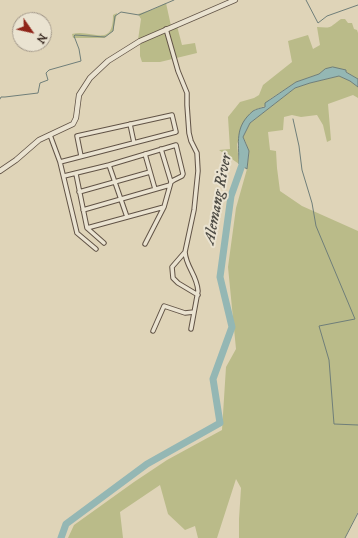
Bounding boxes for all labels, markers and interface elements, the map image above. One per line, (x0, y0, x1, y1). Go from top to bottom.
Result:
north arrow (12, 12, 52, 52)
text: N (33, 30, 49, 46)
water label: Alemang River (201, 152, 237, 246)

